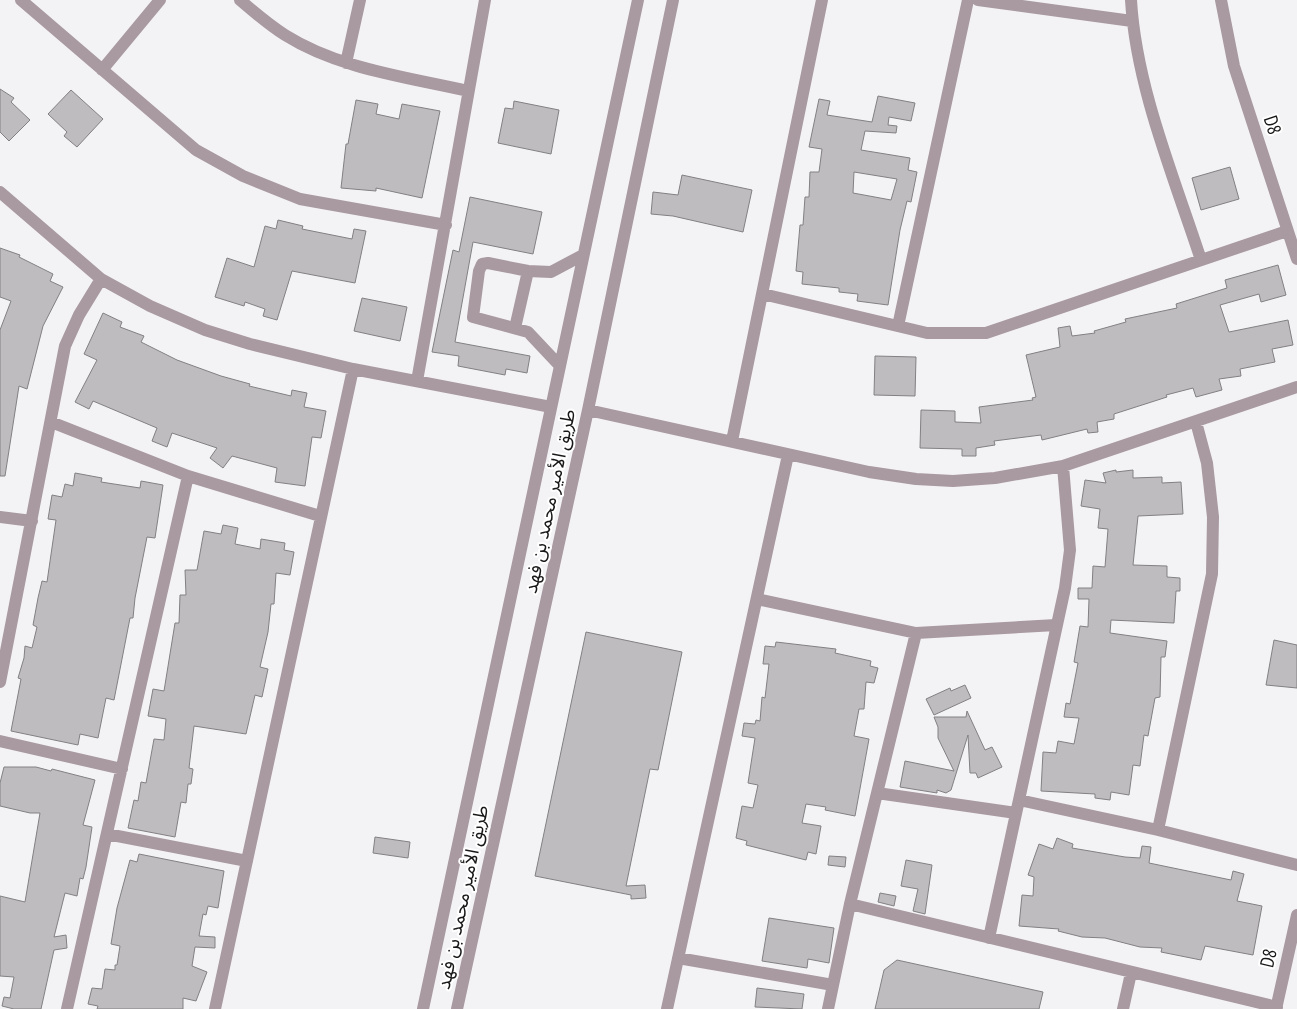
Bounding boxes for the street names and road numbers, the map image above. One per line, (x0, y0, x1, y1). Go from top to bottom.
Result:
street label: D8 (1259, 112, 1287, 138)
street label: طريق الأمير محمد بن فهد (518, 407, 580, 595)
street label: طريق الأمير محمد بن فهد (431, 803, 493, 991)
street label: D8 (1254, 946, 1282, 970)

